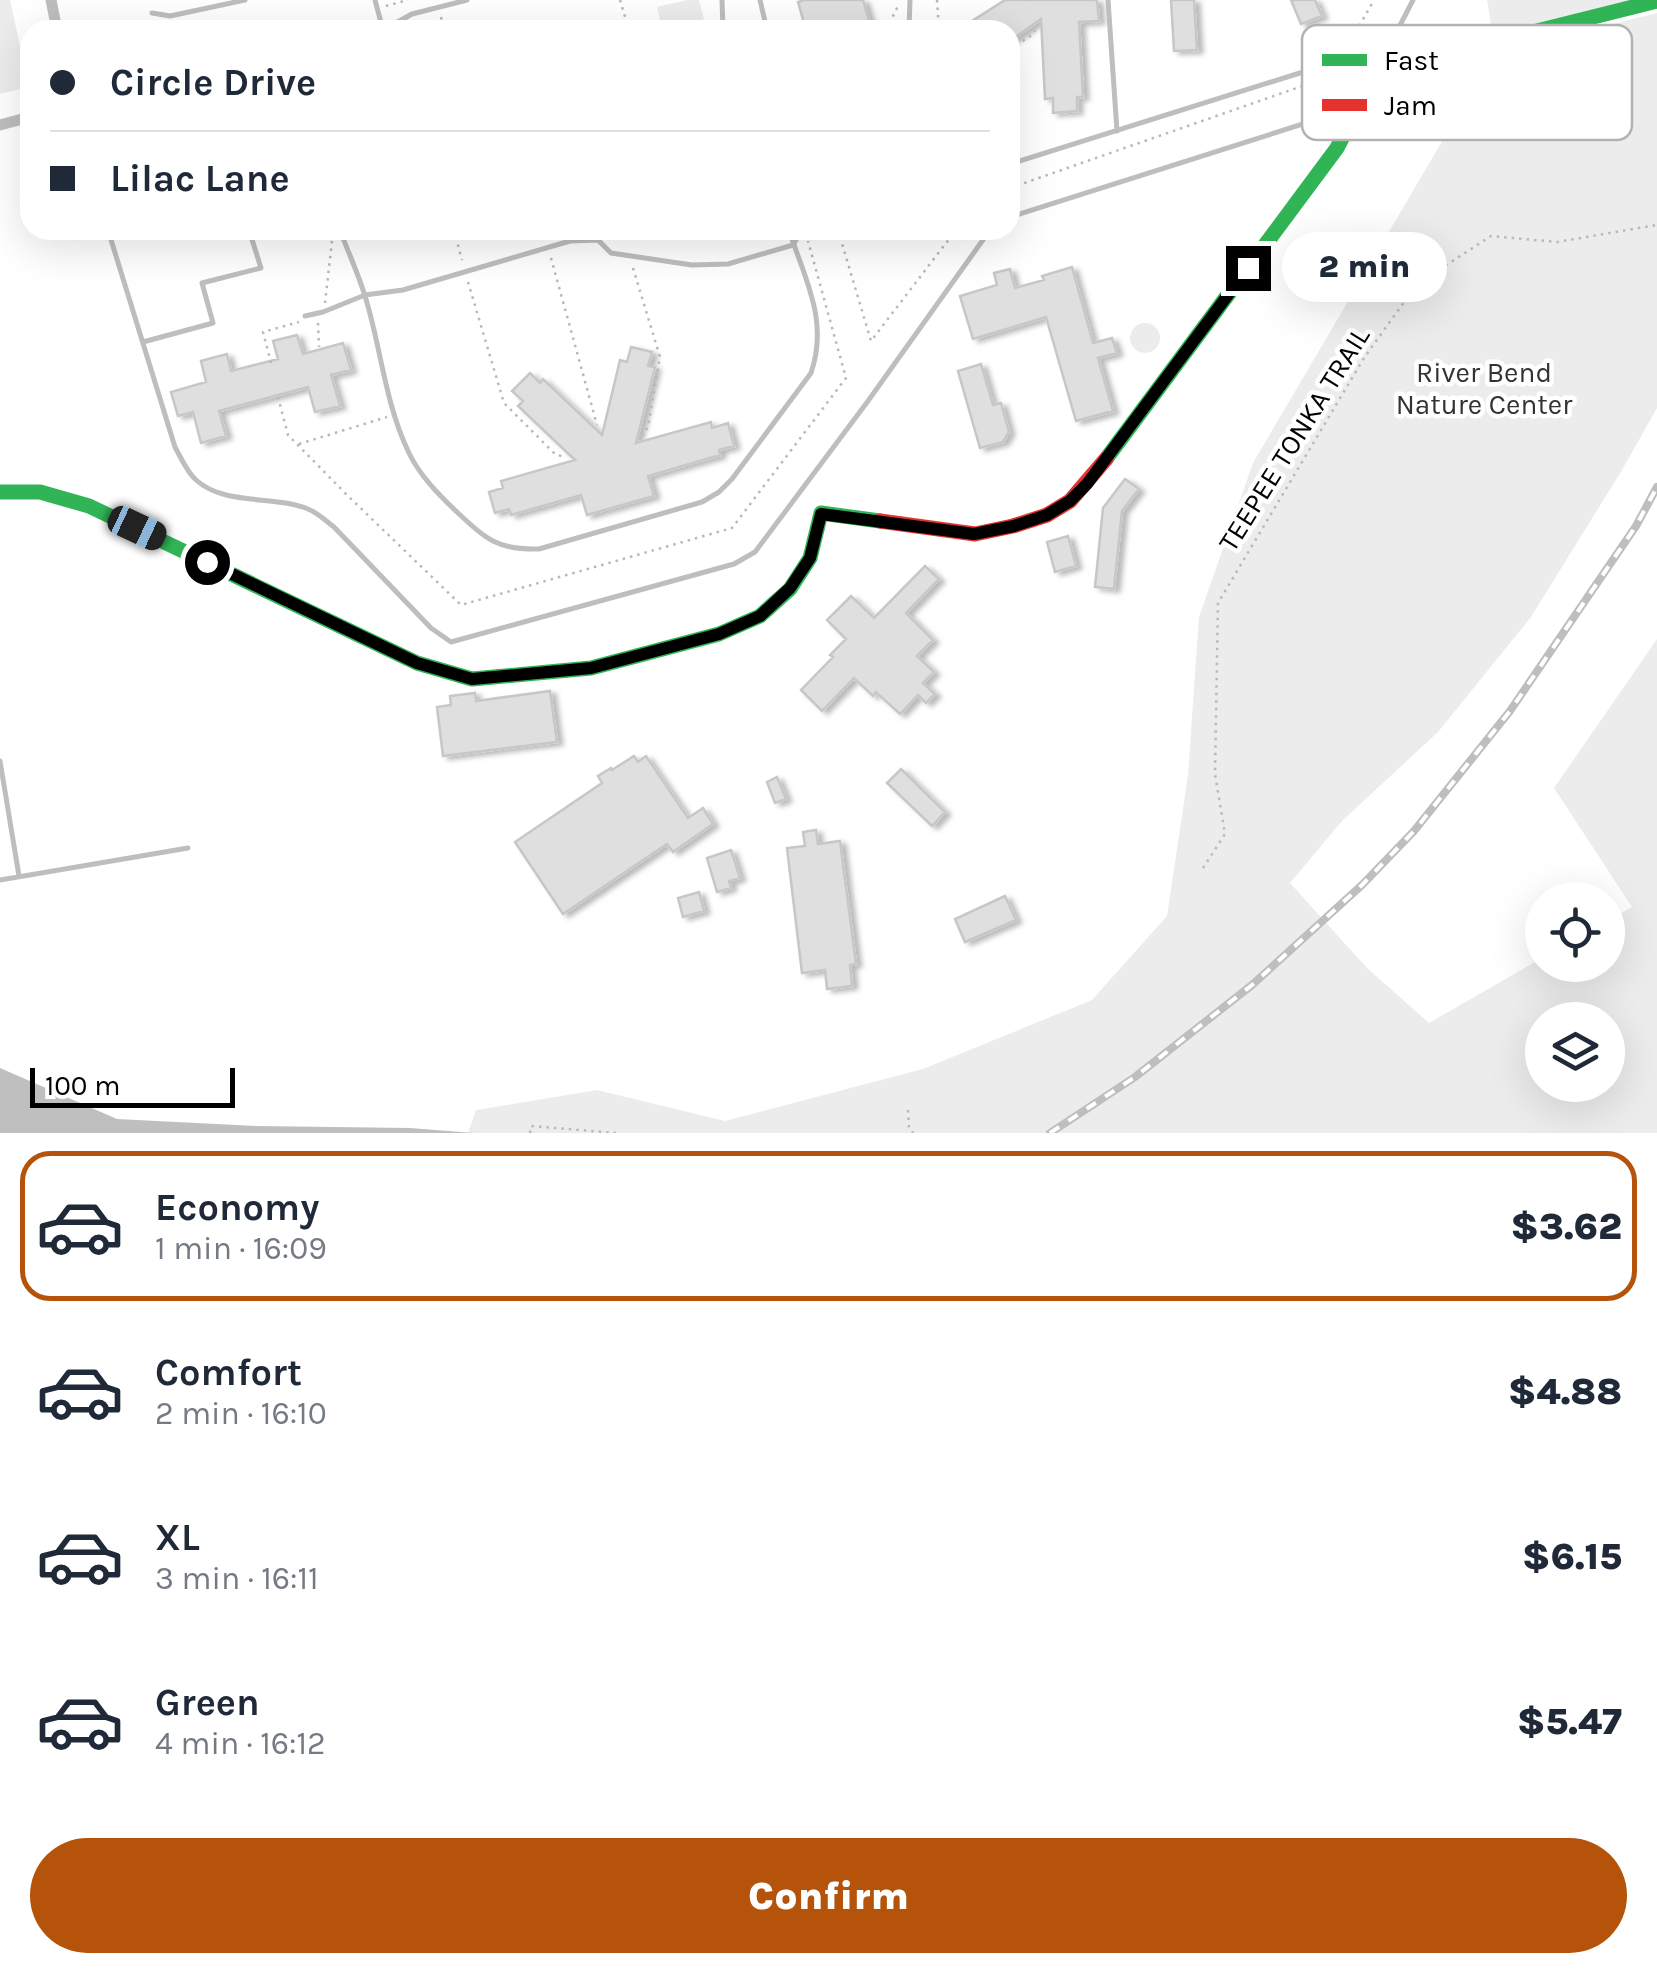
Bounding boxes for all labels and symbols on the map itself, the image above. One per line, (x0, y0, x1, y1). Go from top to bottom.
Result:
legend (1302, 25, 1632, 140)
text: Fast (1384, 44, 1439, 77)
text: Jam (1384, 89, 1437, 122)
callout: 2 min (1283, 233, 1448, 303)
route end (1226, 246, 1271, 291)
street label: TEEPEE TONKA TRAIL (1212, 321, 1376, 557)
park label: River Bend Nature Center (1396, 356, 1573, 421)
car (103, 502, 171, 554)
route start (185, 540, 230, 585)
scale bar (30, 1063, 235, 1108)

